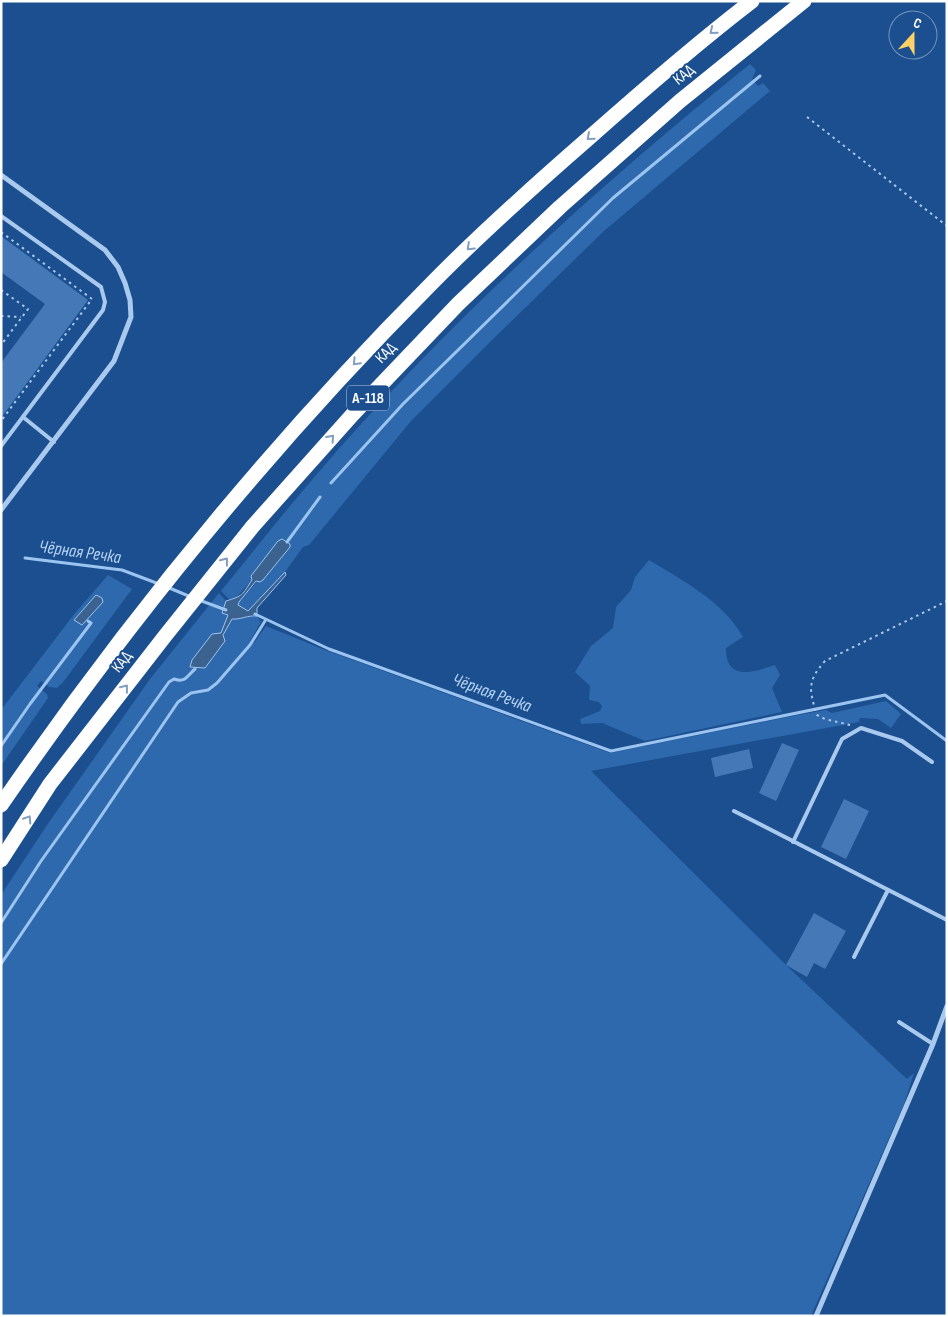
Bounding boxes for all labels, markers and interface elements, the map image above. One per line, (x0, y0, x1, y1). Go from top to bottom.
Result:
north arrow (888, 10, 938, 60)
text: С (911, 14, 924, 33)
one-way arrow (710, 26, 719, 34)
street label: КАД (669, 60, 699, 89)
one-way arrow (586, 131, 595, 140)
one-way arrow (467, 241, 476, 250)
street label: КАД (371, 338, 401, 368)
one-way arrow (353, 356, 362, 365)
road number: А-118 (347, 386, 389, 410)
one-way arrow (325, 434, 334, 443)
water label: Чёрная Речка (38, 536, 123, 568)
one-way arrow (220, 557, 229, 566)
street label: КАД (108, 647, 137, 677)
water label: Чёрная Речка (450, 669, 535, 717)
one-way arrow (119, 685, 127, 694)
one-way arrow (21, 815, 31, 824)

